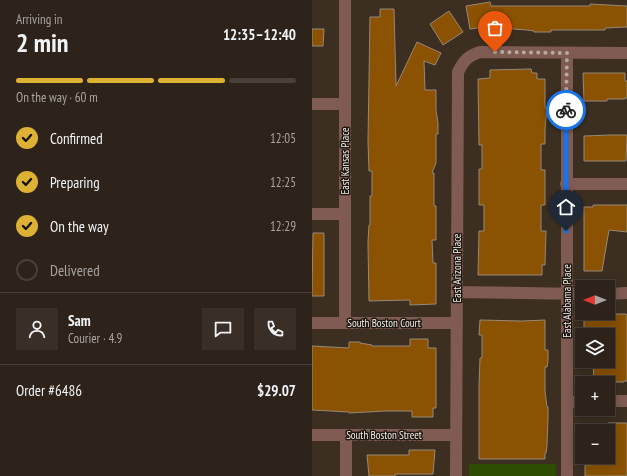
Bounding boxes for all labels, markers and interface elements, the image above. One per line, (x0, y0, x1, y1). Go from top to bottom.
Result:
text: Arriving in (16, 11, 63, 28)
pin (478, 11, 512, 52)
icon: bag (484, 17, 506, 39)
text: 12:35–12:40 (223, 25, 296, 44)
text: 2 min (16, 26, 69, 59)
text: On the way · 60 m (16, 89, 98, 106)
courier (546, 90, 586, 130)
icon: bike (555, 99, 577, 121)
icon: check (16, 127, 38, 149)
street label: East Kansas Place (338, 127, 352, 194)
text: Confirmed (50, 129, 103, 148)
text: 12:05 (270, 130, 296, 147)
icon: check (16, 171, 38, 193)
text: Preparing (50, 173, 100, 192)
text: 12:25 (270, 174, 296, 191)
pin (549, 190, 583, 231)
icon: home (555, 196, 577, 218)
icon: check (16, 215, 38, 237)
text: On the way (50, 217, 109, 236)
text: 12:29 (270, 218, 296, 235)
street label: East Arizona Place (450, 233, 464, 302)
text: Delivered (50, 261, 100, 280)
street label: East Alabama Place (560, 264, 574, 338)
north arrow (575, 280, 615, 320)
map controls (575, 280, 615, 464)
button: person (16, 308, 58, 350)
button: chat (202, 308, 244, 350)
button: phone (254, 308, 296, 350)
text: Sam (68, 311, 91, 330)
street label: South Boston Court (347, 316, 421, 330)
button: layers (575, 328, 615, 368)
text: Courier · 4.9 (68, 330, 122, 347)
button: + (575, 376, 615, 416)
text: Order #6486 (16, 381, 82, 400)
text: $29.07 (257, 381, 296, 400)
button: − (575, 424, 615, 464)
street label: South Boston Street (346, 428, 422, 442)

